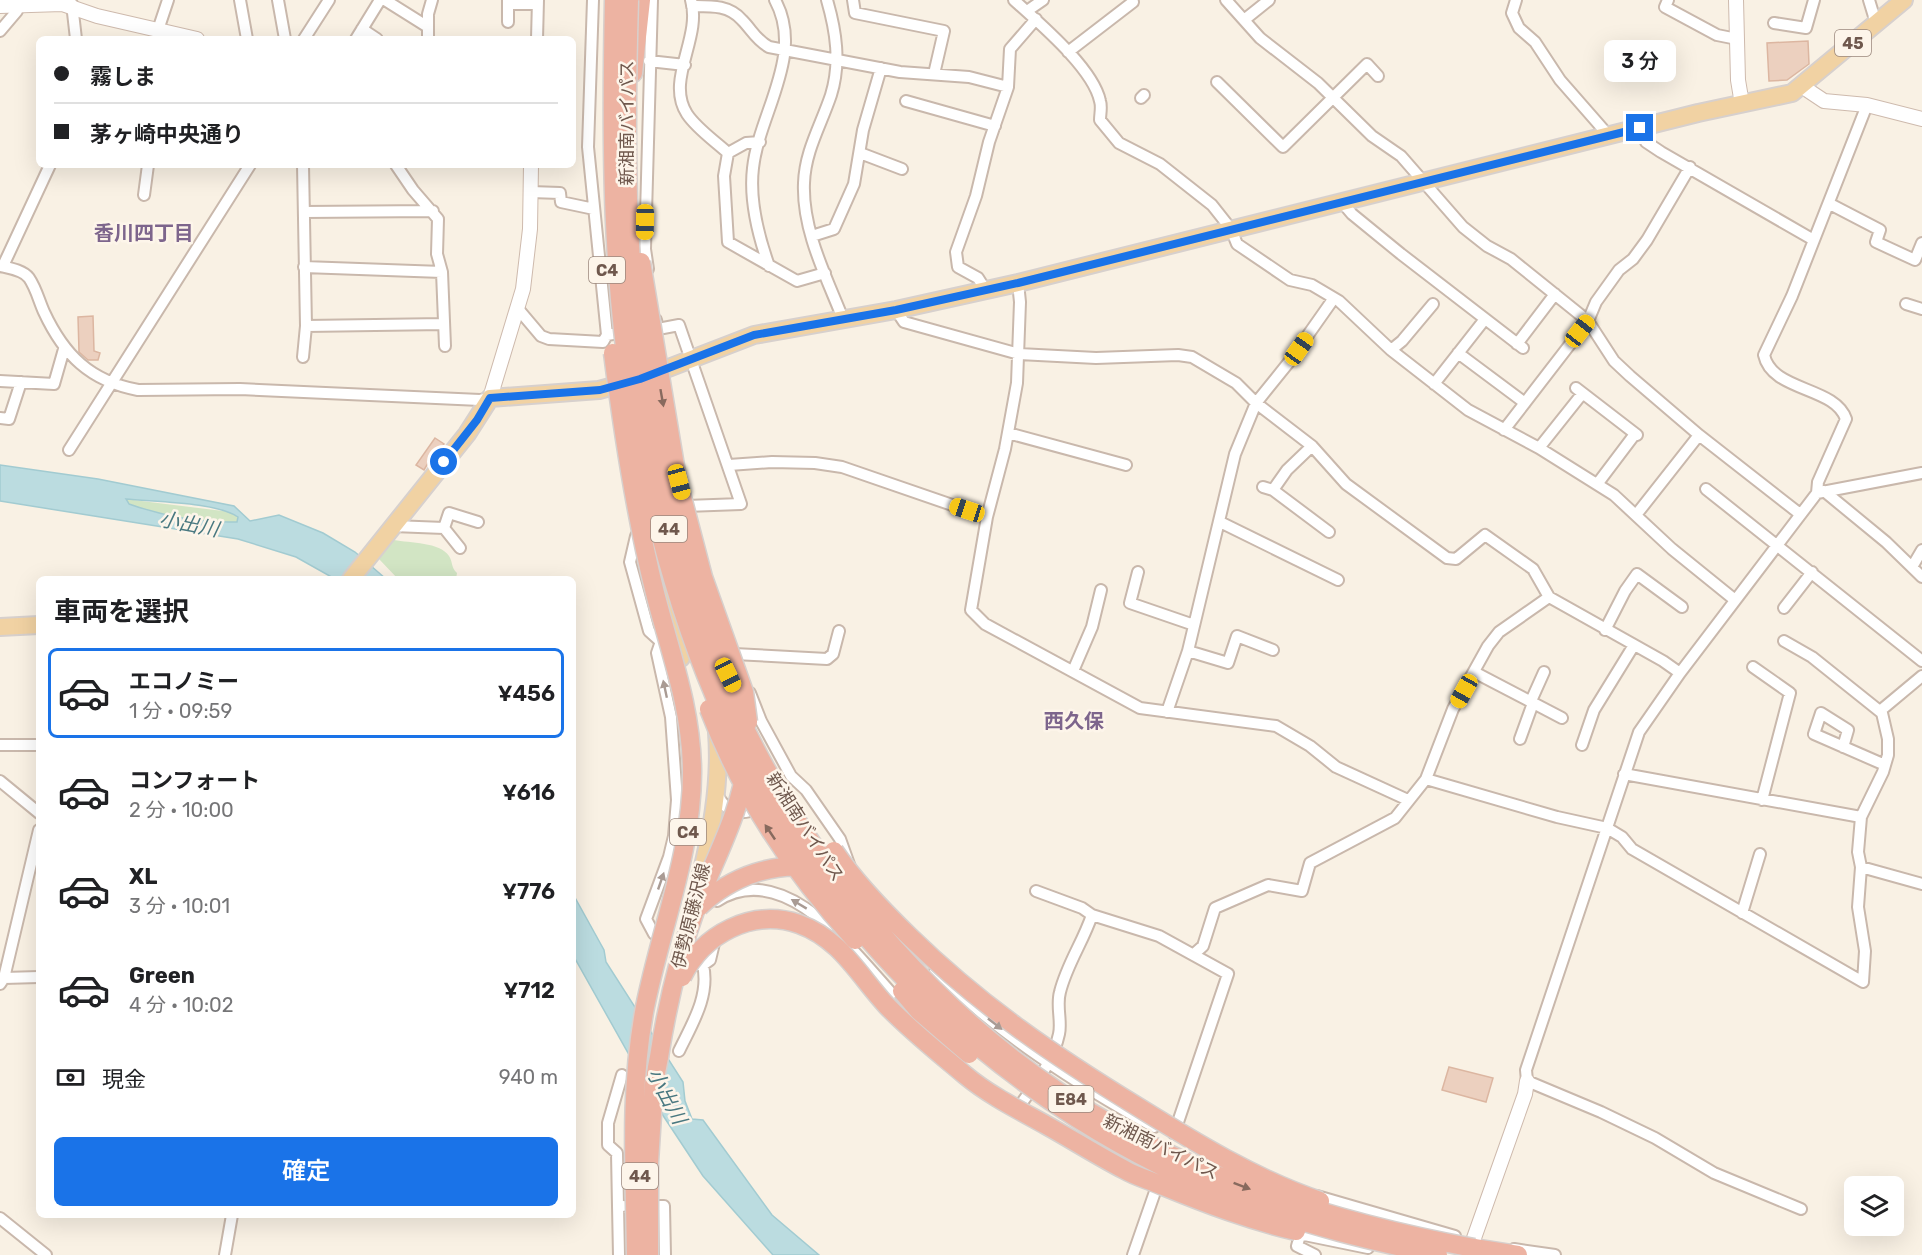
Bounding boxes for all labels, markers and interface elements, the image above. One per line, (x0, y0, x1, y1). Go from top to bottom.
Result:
road number: 45 (1835, 30, 1871, 56)
callout: 3 分 (1604, 41, 1676, 83)
text: 3 分 (1621, 49, 1659, 73)
street label: 新湘南バイパス (616, 60, 638, 186)
text: 霧しま (90, 63, 156, 90)
route end (1626, 114, 1653, 141)
text: 茅ヶ崎中央通り (90, 121, 244, 148)
car (636, 204, 654, 240)
district label: 香川四丁目 (94, 221, 194, 245)
road number: C4 (589, 257, 625, 283)
car (1562, 311, 1598, 351)
car (1281, 329, 1317, 369)
one-way arrow (658, 389, 667, 408)
route start (430, 448, 457, 475)
car (666, 462, 692, 502)
car (947, 496, 987, 524)
water label: 小出川 (157, 506, 223, 542)
road number: 44 (651, 516, 687, 542)
text: 車両を選択 (54, 596, 189, 628)
car (712, 655, 744, 695)
icon: car (57, 666, 111, 720)
text: エコノミー (129, 668, 239, 695)
car (1447, 671, 1481, 711)
text: ¥456 (498, 680, 555, 707)
one-way arrow (659, 680, 669, 698)
text: 1 分 · 09:59 (129, 699, 232, 723)
district label: 西久保 (1044, 709, 1104, 733)
icon: car (57, 765, 111, 819)
text: コンフォート (129, 767, 260, 794)
street label: 新湘南バイパス (762, 768, 848, 886)
text: ¥616 (502, 779, 555, 806)
text: 2 分 · 10:00 (129, 798, 234, 822)
road number: C4 (670, 819, 706, 845)
one-way arrow (764, 824, 776, 840)
street label: 伊勢原藤沢線 (667, 861, 715, 971)
text: XL (129, 863, 157, 890)
icon: car (57, 864, 111, 918)
one-way arrow (657, 872, 667, 890)
text: ¥776 (502, 878, 555, 905)
text: 3 分 · 10:01 (129, 894, 230, 918)
one-way arrow (791, 898, 807, 909)
text: Green (129, 962, 195, 989)
icon: car (57, 963, 111, 1017)
text: ¥712 (503, 977, 555, 1004)
text: 4 分 · 10:02 (129, 993, 234, 1017)
one-way arrow (986, 1018, 1002, 1030)
icon: cash (54, 1061, 87, 1094)
water label: 小出川 (642, 1064, 693, 1130)
text: 940 m (499, 1065, 558, 1089)
text: 現金 (102, 1066, 146, 1093)
road number: E84 (1048, 1086, 1094, 1112)
street label: 新湘南バイパス (1100, 1110, 1222, 1184)
button: 確定 (54, 1137, 558, 1206)
road number: 44 (622, 1163, 658, 1189)
map controls (1844, 1176, 1904, 1236)
button: layers (1844, 1176, 1904, 1236)
one-way arrow (1234, 1181, 1252, 1191)

